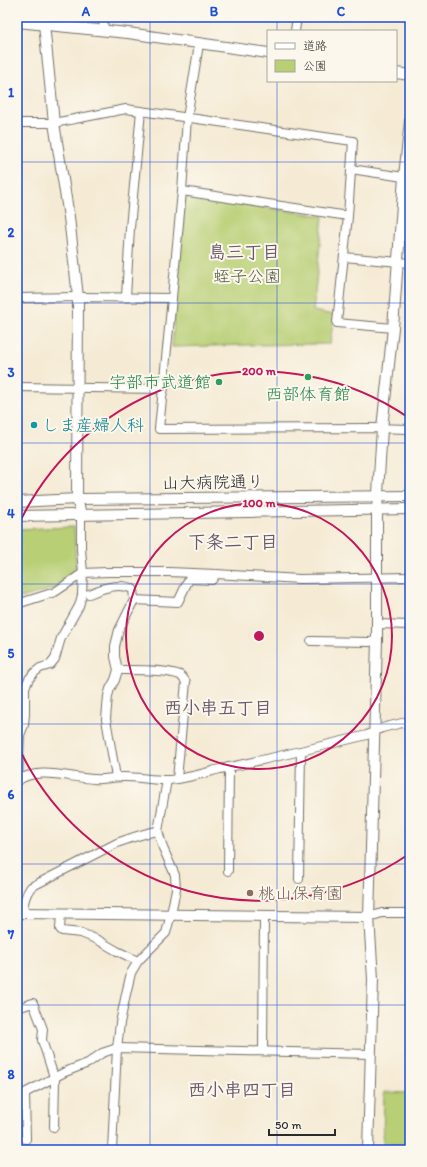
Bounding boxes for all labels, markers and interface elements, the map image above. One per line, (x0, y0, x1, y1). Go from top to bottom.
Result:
text: A (81, 4, 91, 19)
text: B (210, 4, 219, 19)
text: C (337, 4, 346, 19)
legend (267, 30, 397, 82)
text: 道路 (303, 39, 327, 53)
text: 公園 (303, 59, 327, 73)
text: 1 (8, 85, 14, 100)
text: 2 (8, 225, 15, 240)
district label: 島三丁目 (208, 241, 280, 263)
park label: 蛭子公園 (213, 266, 281, 286)
text: 200 m (242, 364, 277, 378)
text: 3 (7, 365, 15, 380)
place label: 宇部市武道館 (109, 372, 211, 392)
marker: 西部体育館 (303, 372, 313, 382)
marker: 宇部市武道館 (214, 377, 224, 387)
place label: 西部体育館 (266, 384, 351, 404)
place label: しま産婦人科 (42, 415, 144, 435)
marker: しま産婦人科 (29, 420, 39, 430)
street label: 山大病院通り (162, 471, 264, 493)
text: 100 m (242, 496, 276, 510)
text: 4 (7, 506, 15, 521)
district label: 下条二丁目 (188, 531, 278, 553)
centre of rings (252, 629, 266, 643)
text: 5 (8, 646, 15, 661)
district label: 西小串五丁目 (164, 697, 272, 719)
text: 6 (8, 787, 15, 802)
place label: 桃山保育園 (258, 883, 343, 903)
marker: 桃山保育園 (245, 888, 255, 898)
text: 7 (7, 927, 15, 942)
text: 8 (7, 1067, 15, 1082)
district label: 西小串四丁目 (188, 1079, 296, 1101)
scale bar (269, 1111, 335, 1137)
text: 50 m (275, 1118, 301, 1132)

